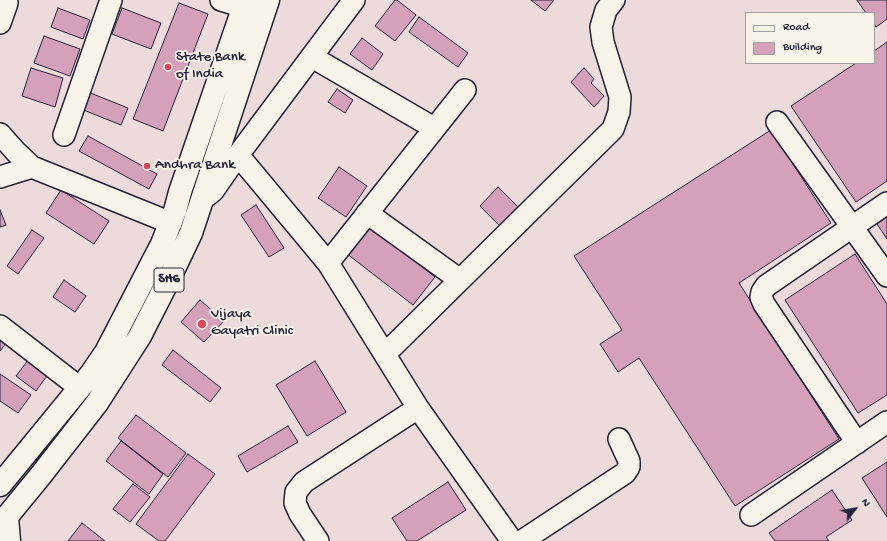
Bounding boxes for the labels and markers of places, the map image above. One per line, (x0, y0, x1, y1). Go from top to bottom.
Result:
place label: State Bank of India (176, 49, 245, 84)
marker: State Bank of India (163, 62, 173, 72)
place label: Andhra Bank (155, 157, 235, 175)
marker: Andhra Bank (142, 161, 152, 171)
place label: Vijaya Gayatri Clinic (211, 306, 293, 341)
marker: Vijaya Gayatri Clinic (196, 318, 208, 330)

